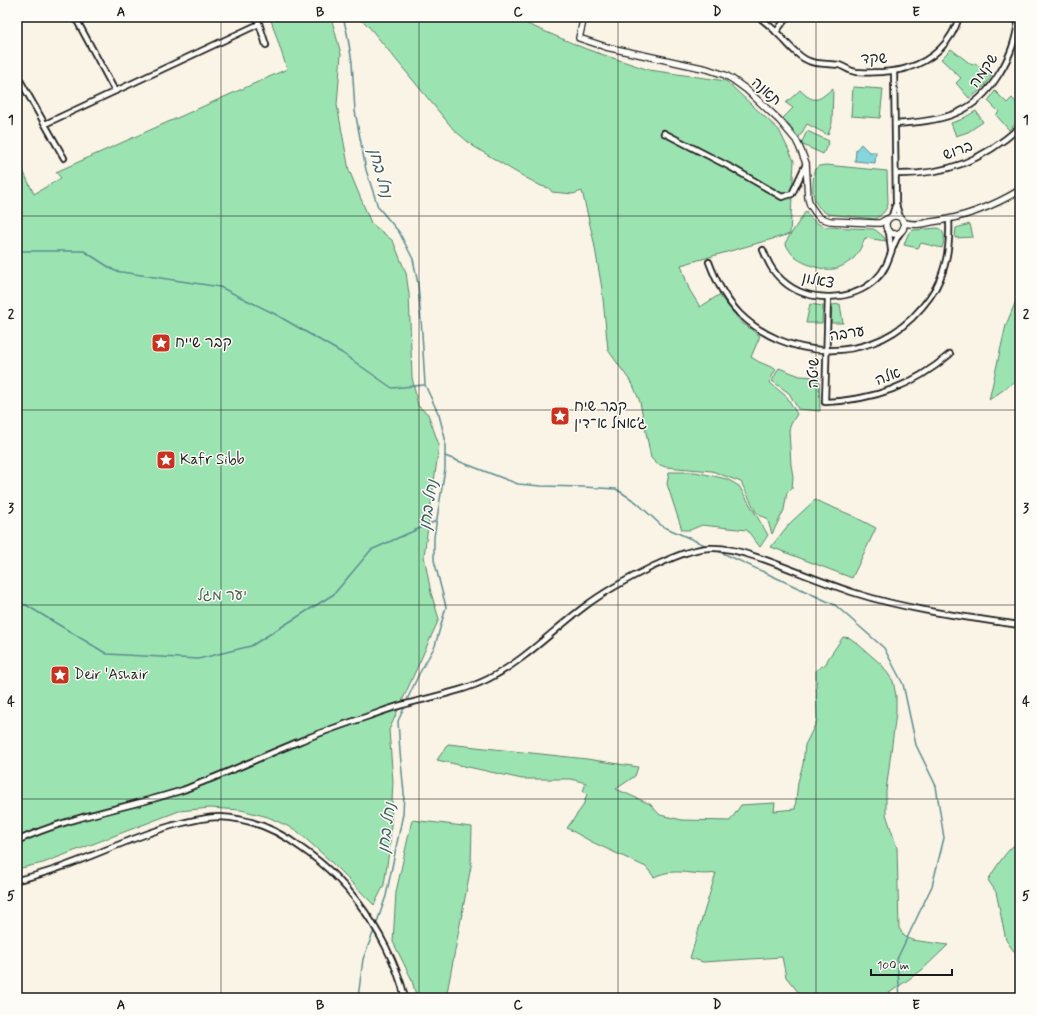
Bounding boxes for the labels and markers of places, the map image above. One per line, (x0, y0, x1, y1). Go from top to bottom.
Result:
place icon: קבר שייח (150, 332, 172, 354)
place label: קבר שייח (175, 333, 232, 353)
place label: קבר שיח ג׳אמל א־דין (574, 397, 647, 434)
place icon: קבר שיח ג׳אמל א־דין (549, 405, 571, 427)
place icon: Kafr Sibb (155, 449, 177, 471)
place label: Kafr Sibb (180, 450, 245, 470)
place icon: Deir 'Ashair (49, 664, 71, 686)
place label: Deir 'Ashair (74, 665, 149, 685)

